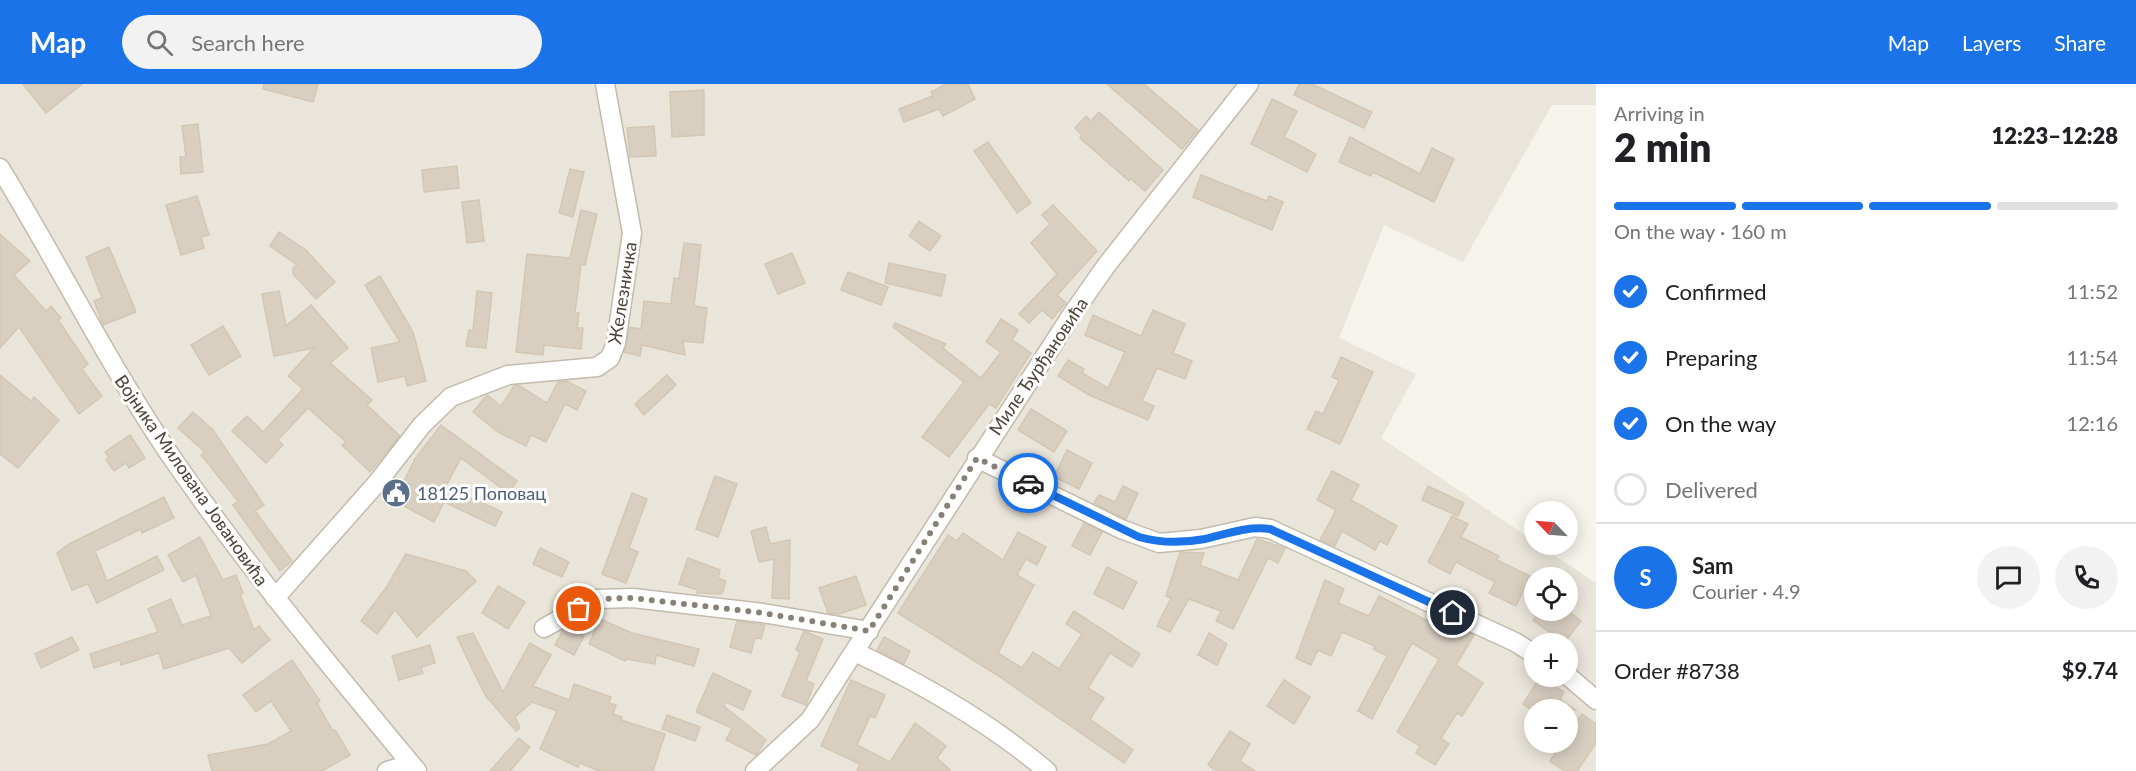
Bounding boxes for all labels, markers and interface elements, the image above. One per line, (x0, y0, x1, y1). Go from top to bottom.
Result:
search box (122, 15, 542, 69)
text: Map (30, 25, 86, 59)
icon: search (143, 26, 176, 59)
text: Search here (191, 29, 305, 56)
text: Map (1888, 30, 1929, 55)
text: Layers (1962, 30, 2021, 55)
text: Share (2054, 30, 2106, 55)
text: Arriving in (1614, 101, 1705, 125)
text: 12:23–12:28 (1992, 122, 2118, 149)
text: 2 min (1614, 124, 1711, 170)
text: On the way · 160 m (1614, 219, 1787, 243)
street label: Железничка (603, 240, 641, 346)
icon: check (1614, 275, 1647, 308)
text: Confirmed (1665, 278, 1767, 305)
text: 11:52 (2067, 279, 2118, 303)
street label: Миле Ђурђановића (984, 293, 1092, 439)
icon: check (1614, 341, 1647, 374)
text: Preparing (1665, 344, 1757, 371)
text: 11:54 (2067, 345, 2118, 369)
street label: Војника Милована Јовановића (111, 370, 273, 590)
icon: check (1614, 407, 1647, 440)
text: On the way (1665, 410, 1776, 437)
text: 12:16 (2067, 411, 2118, 435)
courier (998, 453, 1058, 513)
icon: car (1012, 467, 1045, 500)
text: Delivered (1665, 476, 1758, 503)
public building icon: 18125 Поповац (380, 477, 412, 509)
place label: 18125 Поповац (417, 482, 546, 504)
north arrow (1524, 501, 1578, 555)
map controls (1524, 501, 1578, 753)
button: chat (1977, 546, 2040, 609)
button: phone (2055, 546, 2118, 609)
text: Sam (1692, 552, 1734, 579)
text: S (1639, 564, 1652, 591)
button: locate (1524, 567, 1578, 621)
text: Courier · 4.9 (1692, 579, 1801, 603)
pin (553, 583, 604, 634)
pin (1427, 587, 1478, 638)
icon: bag (562, 592, 595, 625)
icon: home (1436, 596, 1469, 629)
button: + (1524, 633, 1578, 687)
text: Order #8738 (1614, 657, 1740, 684)
text: $9.74 (2062, 657, 2118, 684)
button: − (1524, 699, 1578, 753)

